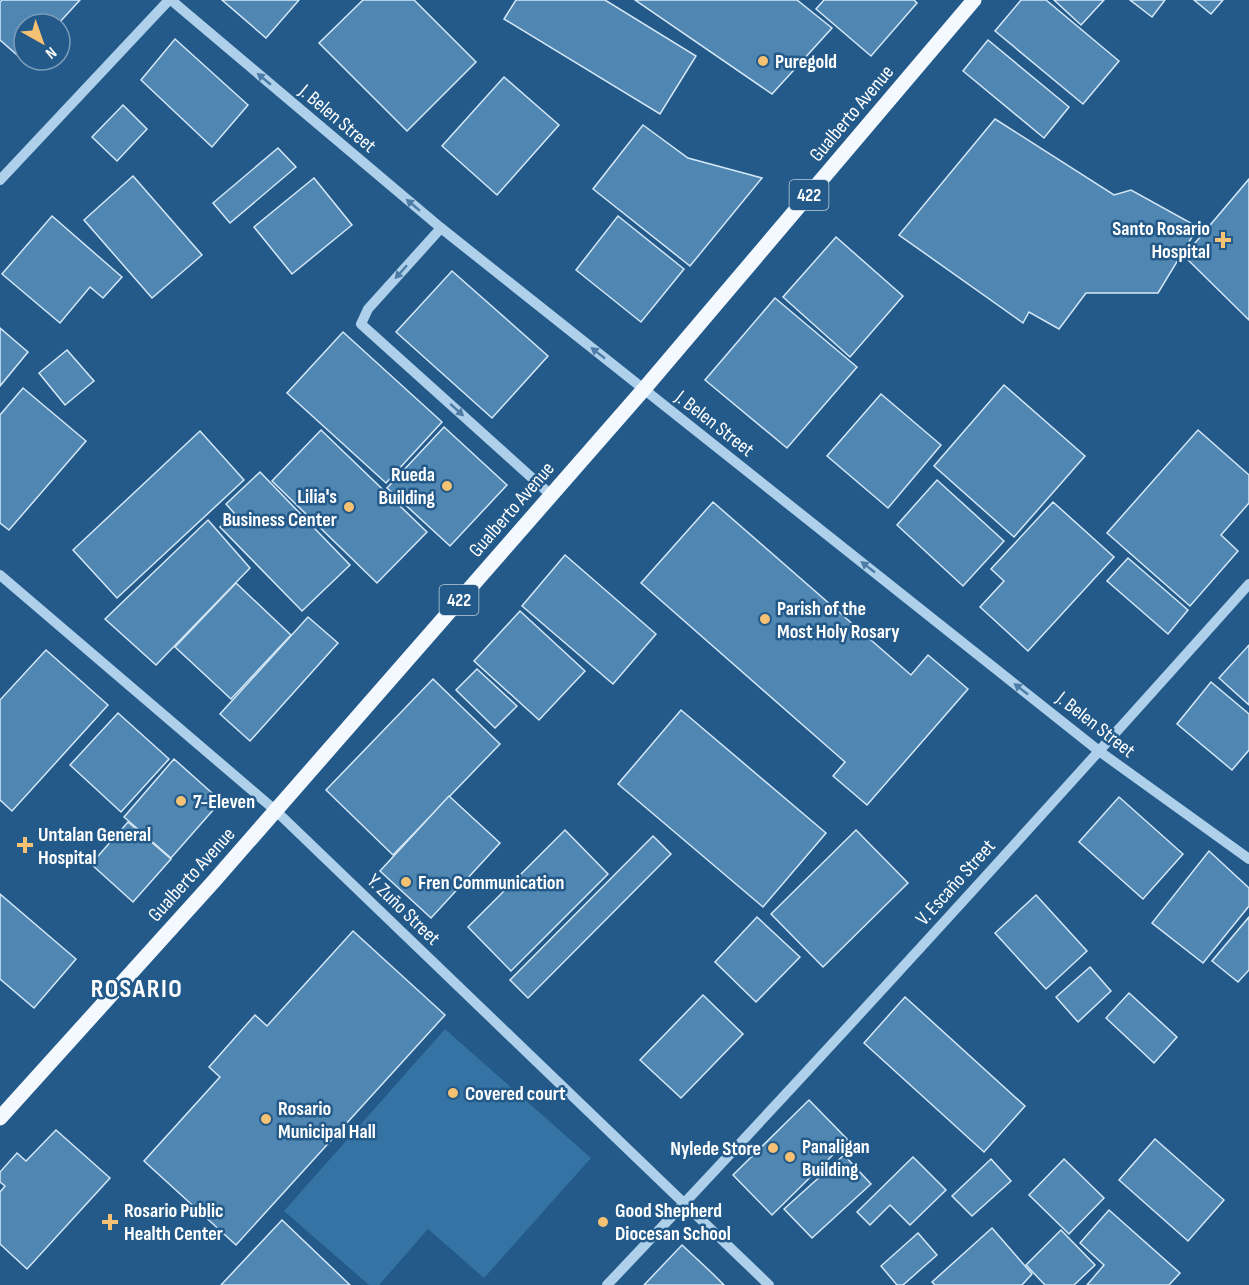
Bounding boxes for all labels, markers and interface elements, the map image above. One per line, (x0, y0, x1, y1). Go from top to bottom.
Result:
north arrow (12, 12, 72, 72)
text: N (41, 42, 60, 62)
place label: Puregold (775, 50, 837, 74)
marker: Puregold (756, 54, 770, 68)
street label: Gualberto Avenue (805, 61, 899, 167)
one-way arrow (256, 72, 272, 85)
street label: J. Belen Street (293, 79, 381, 158)
road number: 422 (790, 180, 828, 210)
one-way arrow (406, 199, 421, 212)
place label: Santo Rosario Hospital (1112, 217, 1210, 264)
marker: Santo Rosario Hospital (1214, 231, 1232, 249)
one-way arrow (394, 264, 408, 279)
one-way arrow (591, 347, 606, 360)
street label: J. Belen Street (669, 385, 759, 462)
one-way arrow (449, 403, 464, 416)
street label: Gualberto Avenue (464, 457, 560, 562)
place label: Rueda Building (379, 463, 436, 510)
marker: Rueda Building (440, 479, 454, 493)
place label: Lilia's Business Center (222, 485, 337, 532)
marker: Lilia's Business Center (342, 500, 356, 514)
one-way arrow (860, 561, 876, 574)
road number: 422 (440, 585, 478, 615)
place label: Parish of the Most Holy Rosary (777, 597, 900, 644)
marker: Parish of the Most Holy Rosary (758, 612, 772, 626)
one-way arrow (1013, 683, 1028, 695)
street label: J. Belen Street (1050, 686, 1140, 763)
place label: 7-Eleven (193, 790, 255, 814)
marker: 7-Eleven (174, 794, 188, 808)
place label: Untalan General Hospital (38, 823, 151, 870)
street label: Gualberto Avenue (143, 823, 240, 927)
street label: V. Escaño Street (911, 835, 1001, 931)
marker: Untalan General Hospital (16, 836, 34, 854)
street label: Y. Zuño Street (362, 869, 445, 950)
place label: Fren Communication (418, 871, 564, 895)
marker: Fren Communication (399, 875, 413, 889)
district label: ROSARIO (91, 974, 183, 1005)
place label: Covered court (465, 1082, 566, 1106)
marker: Covered court (446, 1086, 460, 1100)
place label: Rosario Municipal Hall (278, 1097, 376, 1144)
marker: Rosario Municipal Hall (259, 1112, 273, 1126)
place label: Panaligan Building (802, 1135, 870, 1182)
place label: Nylede Store (670, 1137, 761, 1161)
marker: Nylede Store (766, 1141, 780, 1155)
marker: Panaligan Building (783, 1150, 797, 1164)
place label: Rosario Public Health Center (124, 1199, 224, 1246)
place label: Good Shepherd Diocesan School (615, 1199, 731, 1246)
marker: Rosario Public Health Center (101, 1213, 119, 1231)
marker: Good Shepherd Diocesan School (596, 1215, 610, 1229)

